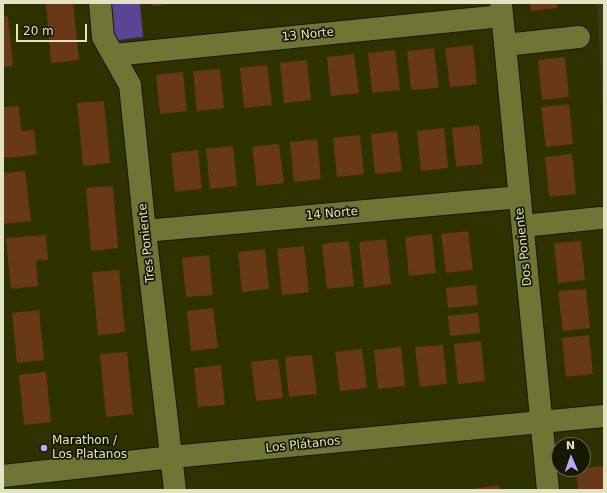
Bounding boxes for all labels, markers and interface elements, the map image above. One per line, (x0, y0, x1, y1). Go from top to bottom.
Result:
scale bar (18, 16, 89, 42)
text: 20 m (23, 24, 54, 38)
street label: 13 Norte (281, 25, 335, 45)
street label: Tres Poniente (136, 203, 158, 283)
street label: 14 Norte (305, 205, 359, 223)
street label: Dos Poniente (513, 207, 535, 287)
place label: Marathon / Los Platanos (52, 434, 127, 462)
street label: Los Plátanos (265, 434, 341, 456)
north arrow (551, 437, 591, 477)
text: N (566, 439, 575, 452)
marker: Marathon / Los Platanos (39, 443, 49, 453)

